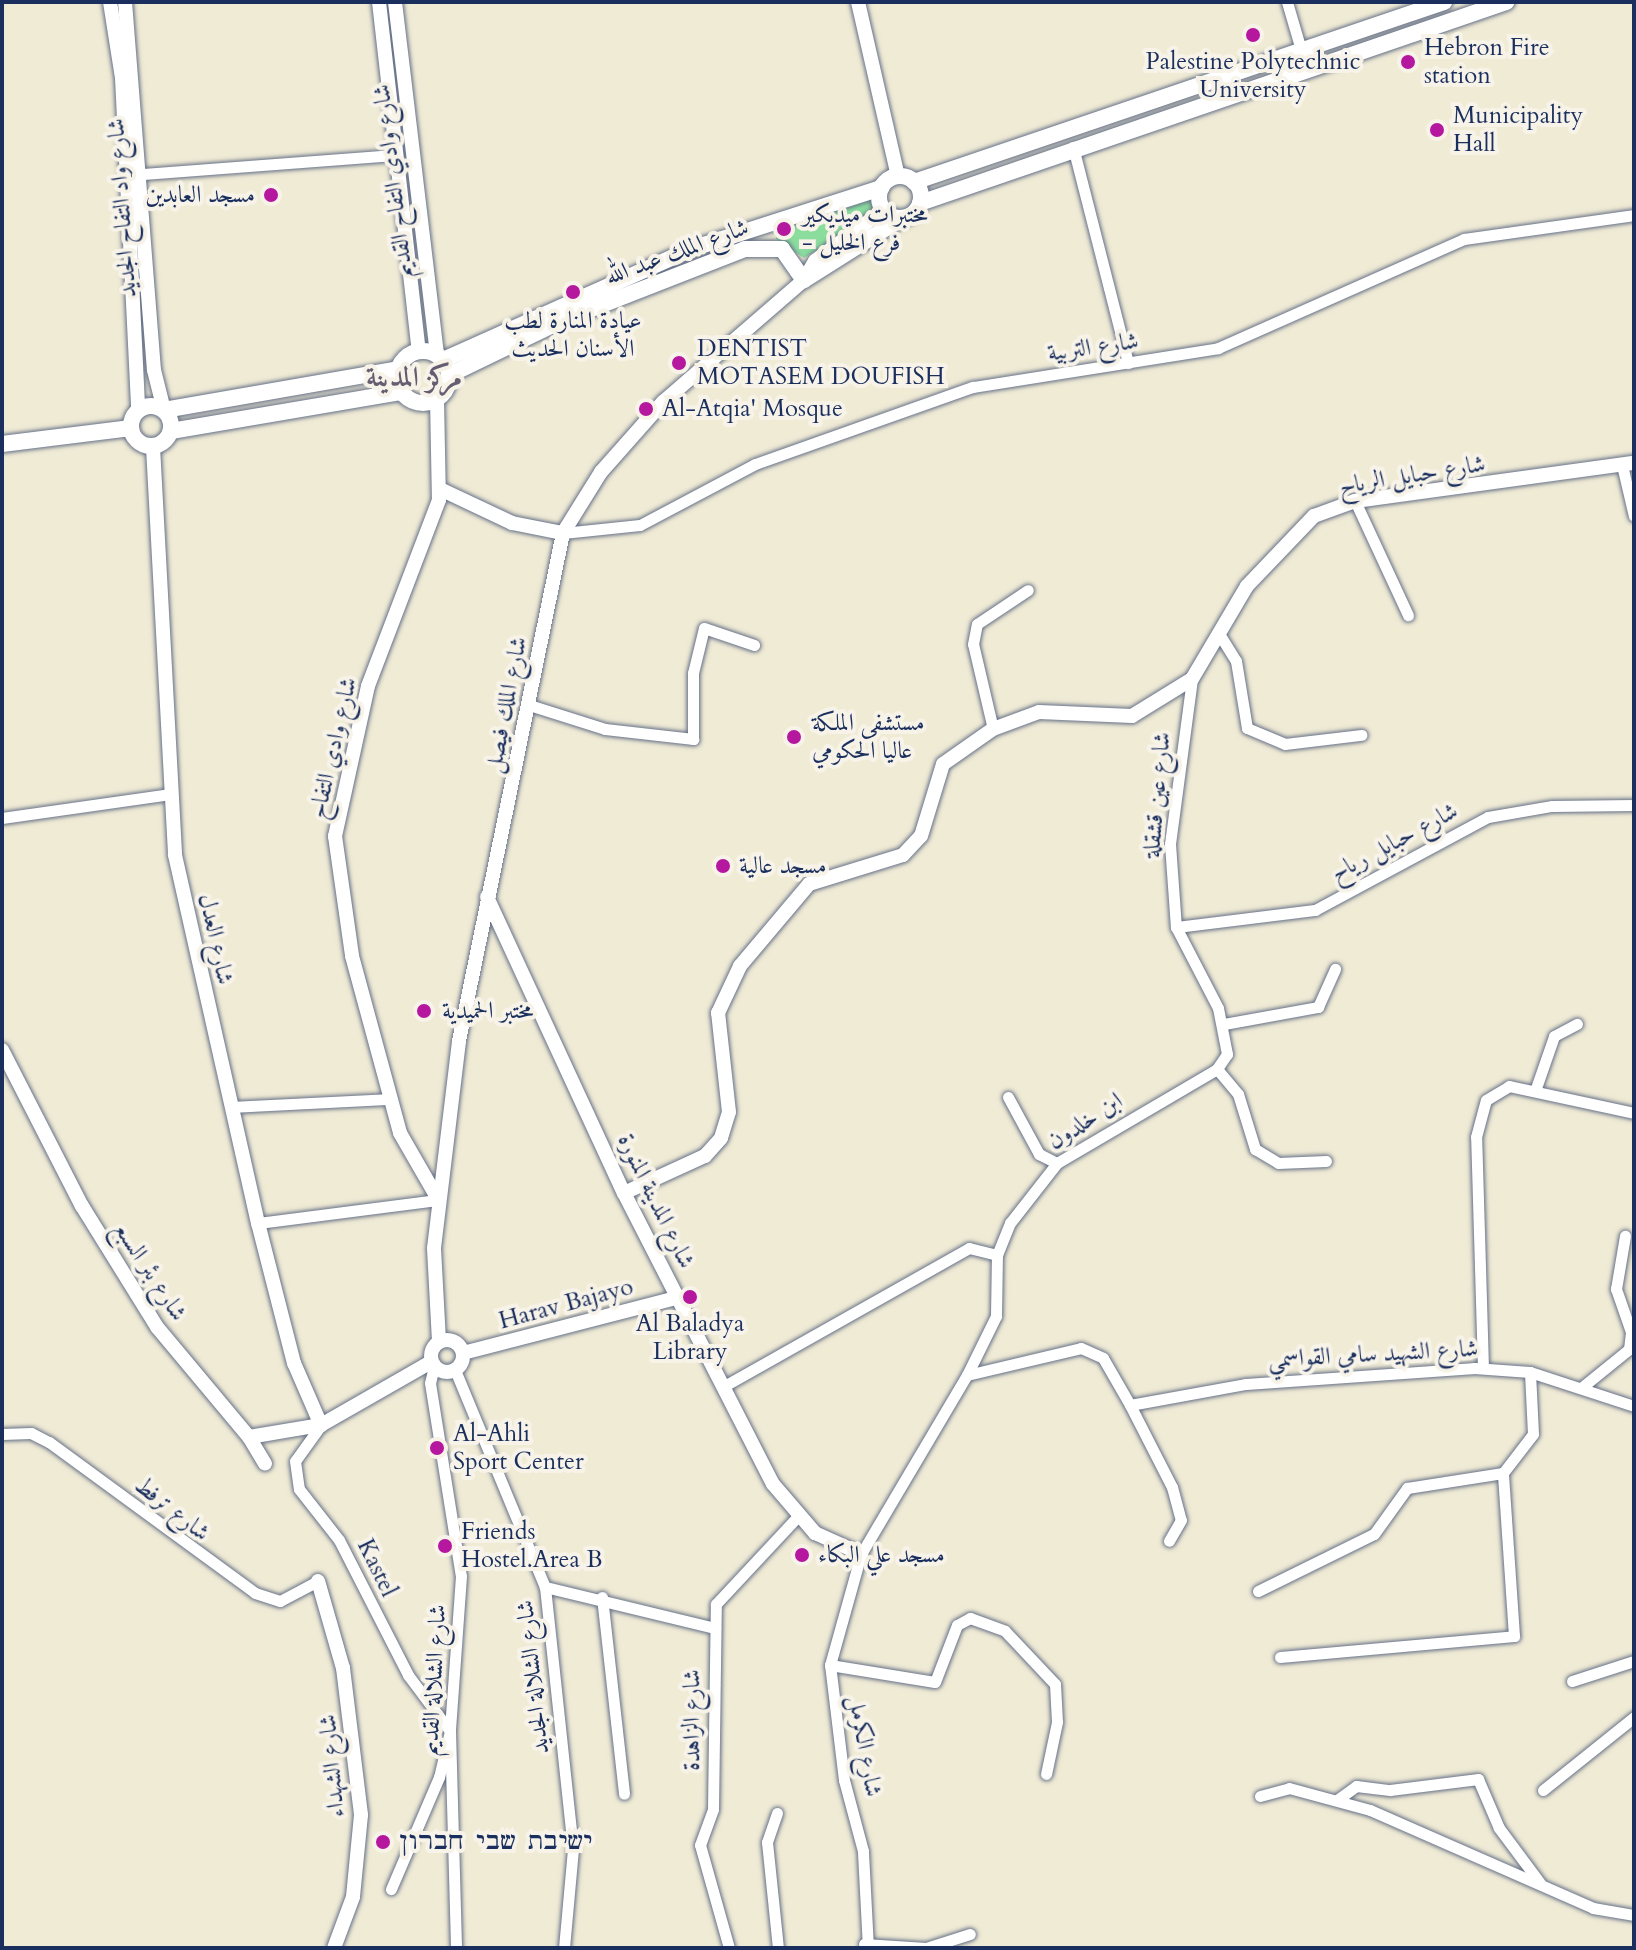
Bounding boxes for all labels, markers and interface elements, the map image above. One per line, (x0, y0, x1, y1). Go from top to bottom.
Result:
marker: Palestine Polytechnic University (1244, 26, 1262, 44)
place label: Hebron Fire station (1424, 34, 1550, 90)
place label: Palestine Polytechnic University (1146, 48, 1360, 104)
marker: Hebron Fire station (1399, 53, 1417, 71)
street label: شارع وادي التفاح القديم (367, 83, 419, 279)
place label: Municipality Hall (1453, 102, 1583, 158)
street label: شارع واد التفاح الجديد (101, 117, 143, 299)
marker: Municipality Hall (1428, 121, 1446, 139)
place label: مسجد العابدين (145, 181, 255, 209)
marker: مسجد العابدين (262, 186, 280, 204)
place label: مختبرات ميديكير - فرع الخليل (802, 201, 928, 257)
street label: شارع الملك عبد الله (601, 213, 753, 291)
marker: مختبرات ميديكير - فرع الخليل (773, 218, 795, 240)
marker: عيادة المنارة لطب الأسنان الحديث (562, 281, 584, 303)
place label: عيادة المنارة لطب الأسنان الحديث (504, 307, 642, 363)
street label: شارع التربية (1046, 326, 1140, 368)
place label: DENTIST MOTASEM DOUFISH (697, 335, 945, 391)
marker: DENTIST MOTASEM DOUFISH (668, 352, 690, 374)
district label: مركز المدينة (366, 360, 462, 394)
place label: Al-Atqia' Mosque (662, 395, 843, 423)
marker: Al-Atqia' Mosque (637, 400, 655, 418)
street label: شارع حبايل الرياح (1337, 449, 1487, 501)
street label: شارع الملك فيصل (479, 634, 533, 776)
street label: شارع وادي التفاح (303, 675, 363, 821)
place label: مستشفى الملكة عاليا الحكومي (812, 709, 925, 765)
marker: مستشفى الملكة عاليا الحكومي (783, 726, 805, 748)
street label: شارع عين قشقلة (1137, 731, 1177, 859)
street label: شارع حبايل رياح (1325, 796, 1463, 888)
place label: مسجد عالية (739, 852, 827, 880)
marker: مسجد عالية (714, 857, 732, 875)
street label: شارع العدل (192, 891, 240, 987)
place label: مختبر الحميدية (442, 997, 534, 1025)
marker: مختبر الحميدية (413, 1000, 435, 1022)
street label: ابن خلدون (1042, 1086, 1128, 1156)
street label: شارع المدينة المنورة (611, 1129, 701, 1273)
street label: شارع بئر السبع (107, 1216, 193, 1326)
street label: Harav Bajayo (496, 1272, 636, 1336)
marker: Al Baladya Library (681, 1288, 699, 1306)
place label: Al Baladya Library (636, 1310, 744, 1366)
street label: شارع الشهيد سامي القواسمي (1267, 1334, 1479, 1374)
place label: Al-Ahli Sport Center (453, 1420, 584, 1476)
marker: Al-Ahli Sport Center (428, 1439, 446, 1457)
street label: شارع ترفط (129, 1471, 215, 1547)
place label: Friends Hostel.Area B (461, 1518, 603, 1574)
street label: Kastel (351, 1534, 403, 1602)
marker: Friends Hostel.Area B (436, 1537, 454, 1555)
place label: مسجد علي البكاء (818, 1541, 945, 1569)
marker: مسجد علي البكاء (793, 1546, 811, 1564)
street label: شارع الشلالة الجديد (511, 1599, 555, 1755)
street label: شارع الشلالة القديم (416, 1604, 452, 1756)
street label: شارع الزاهدة (678, 1669, 706, 1771)
street label: شارع الكرمل (842, 1693, 888, 1799)
street label: شارع الشهداء (313, 1713, 351, 1819)
place label: ישיבת שבי חברון (399, 1828, 582, 1856)
marker: ישיבת שבי חברון (374, 1833, 392, 1851)

